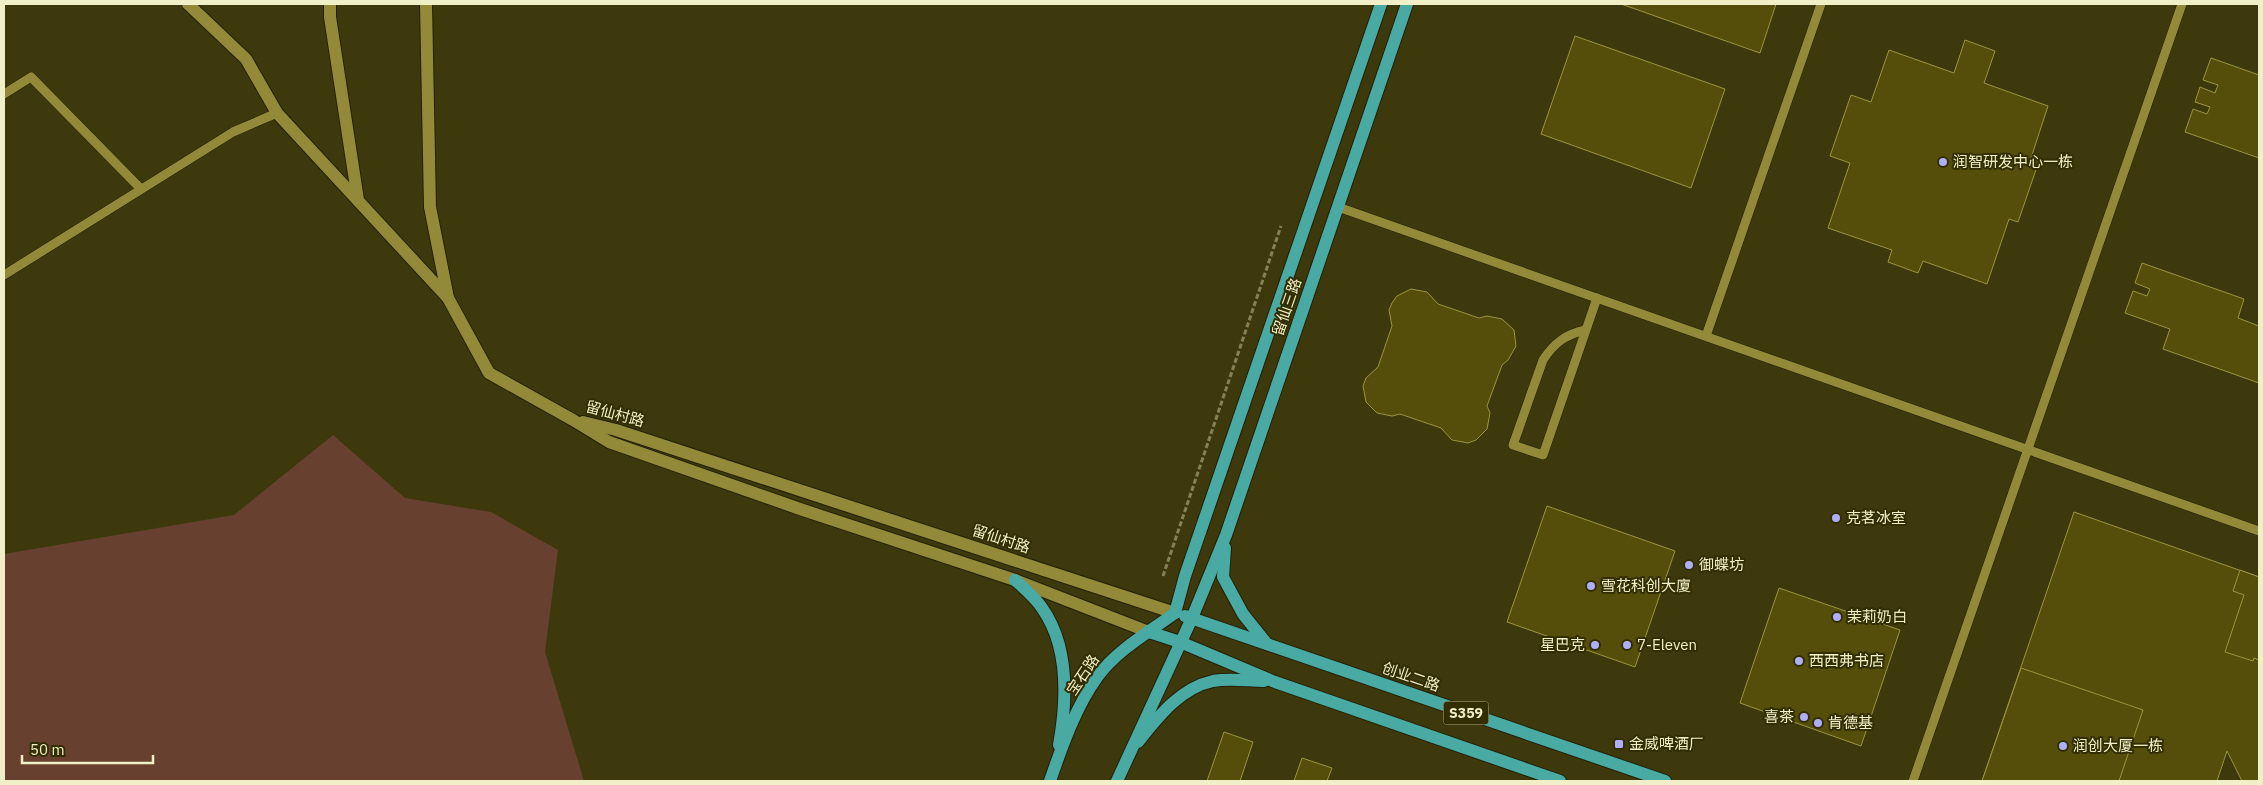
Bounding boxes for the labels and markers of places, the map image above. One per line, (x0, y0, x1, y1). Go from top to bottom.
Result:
place label: 润智研发中心一栋 (1953, 152, 2073, 171)
marker: 润智研发中心一栋 (1937, 156, 1949, 168)
place label: 克茗冰室 (1846, 508, 1906, 527)
marker: 克茗冰室 (1830, 512, 1842, 524)
place label: 御蝶坊 (1699, 555, 1744, 574)
marker: 御蝶坊 (1683, 559, 1695, 571)
place label: 雪花科创大廈 (1601, 576, 1691, 595)
marker: 雪花科创大廈 (1585, 580, 1597, 592)
place label: 茉莉奶白 (1847, 607, 1907, 626)
marker: 茉莉奶白 (1831, 611, 1843, 623)
place label: 星巴克 (1540, 635, 1585, 654)
place label: 7-Eleven (1637, 635, 1697, 654)
marker: 星巴克 (1589, 639, 1601, 651)
marker: 7-Eleven (1621, 639, 1633, 651)
place label: 西西弗书店 (1809, 651, 1884, 670)
marker: 西西弗书店 (1793, 655, 1805, 667)
place label: 喜茶 (1764, 707, 1794, 726)
marker: 喜茶 (1798, 711, 1810, 723)
place label: 肯德基 (1828, 713, 1873, 732)
marker: 肯德基 (1812, 717, 1824, 729)
place label: 金威啤酒厂 (1629, 734, 1704, 753)
place label: 润创大厦一栋 (2073, 736, 2163, 755)
marker: 金威啤酒厂 (1613, 738, 1625, 750)
marker: 润创大厦一栋 (2057, 740, 2069, 752)

